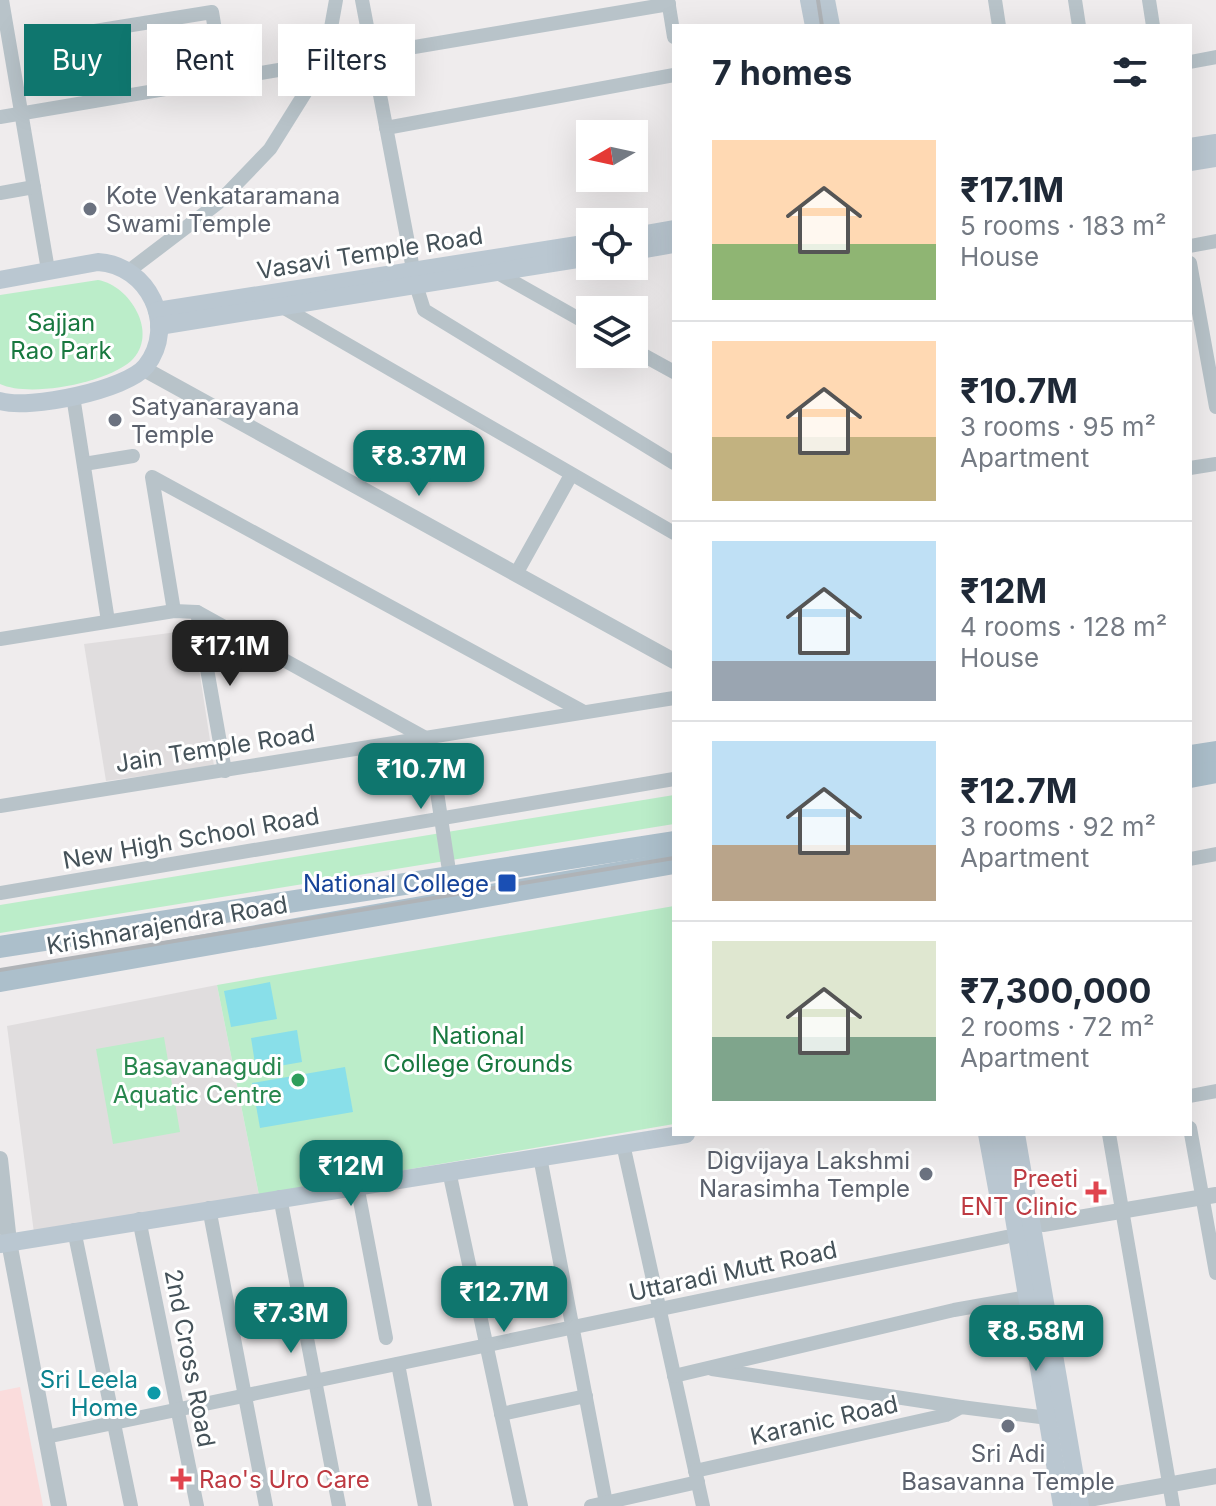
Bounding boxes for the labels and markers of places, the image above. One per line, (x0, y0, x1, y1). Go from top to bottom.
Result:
place label: Kote Venkataramana Swami Temple (106, 181, 340, 238)
marker: Kote Venkataramana Swami Temple (81, 200, 99, 218)
place label: Satyanarayana Temple (131, 392, 299, 449)
marker: Satyanarayana Temple (106, 411, 124, 429)
pin: ₹8.37M (354, 430, 484, 498)
pin: ₹17.1M (165, 620, 295, 688)
pin: ₹10.7M (356, 743, 486, 811)
place label: National College (303, 869, 489, 898)
marker: National College (496, 872, 518, 894)
place label: Basavanagudi Aquatic Centre (113, 1052, 282, 1109)
marker: Basavanagudi Aquatic Centre (289, 1071, 307, 1089)
pin: ₹12M (304, 1140, 398, 1208)
place label: Digvijaya Lakshmi Narasimha Temple (699, 1146, 910, 1203)
place label: Preeti ENT Clinic (960, 1164, 1078, 1221)
marker: Digvijaya Lakshmi Narasimha Temple (917, 1165, 935, 1183)
marker: Preeti ENT Clinic (1085, 1181, 1107, 1203)
pin: ₹12.7M (439, 1266, 569, 1334)
pin: ₹7.3M (235, 1287, 347, 1355)
pin: ₹8.58M (971, 1305, 1101, 1373)
place label: Sri Leela Home (40, 1365, 138, 1422)
marker: Sri Leela Home (145, 1384, 163, 1402)
marker: Sri Adi Basavanna Temple (999, 1417, 1017, 1435)
place label: Sri Adi Basavanna Temple (901, 1439, 1115, 1496)
place label: Rao's Uro Care (199, 1465, 370, 1494)
marker: Rao's Uro Care (170, 1468, 192, 1490)

